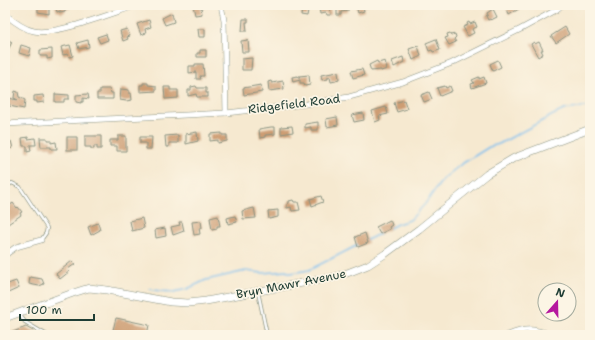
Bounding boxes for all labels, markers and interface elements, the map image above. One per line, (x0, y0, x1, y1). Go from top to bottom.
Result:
street label: Ridgefield Road (247, 90, 341, 118)
street label: Bryn Mawr Avenue (235, 265, 348, 303)
north arrow (537, 282, 577, 322)
text: N (554, 285, 567, 302)
scale bar (20, 296, 94, 322)
text: 100 m (26, 302, 62, 318)

